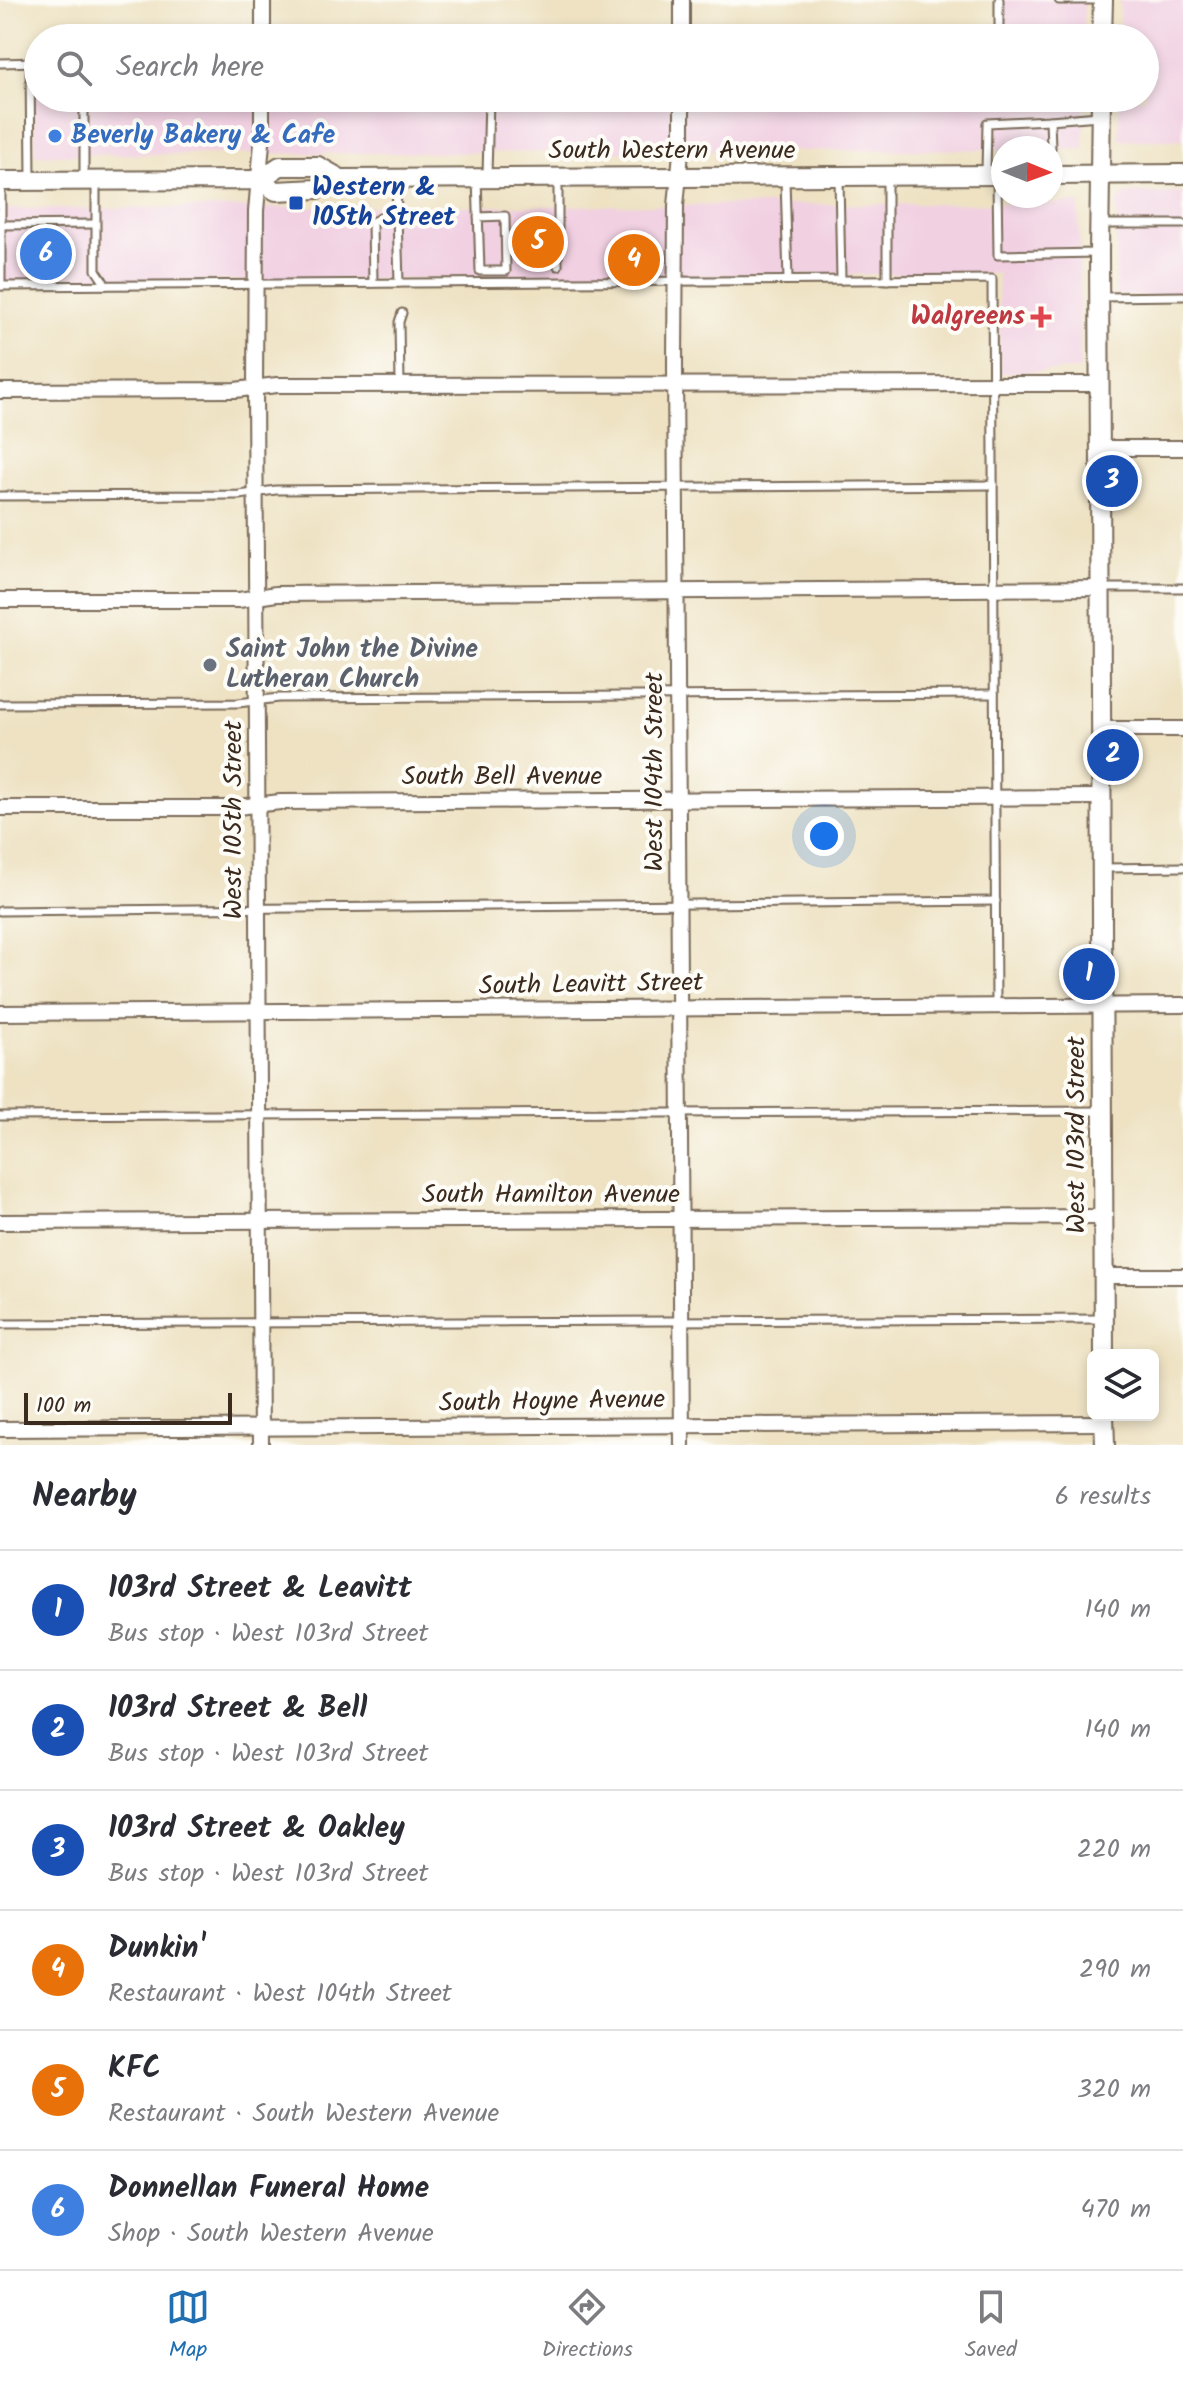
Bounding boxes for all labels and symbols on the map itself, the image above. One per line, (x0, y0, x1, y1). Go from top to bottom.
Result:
place label: Beverly Bakery & Cafe (71, 115, 335, 157)
marker: Beverly Bakery & Cafe (46, 127, 64, 145)
street label: South Western Avenue (549, 130, 796, 172)
north arrow (991, 136, 1063, 208)
place label: Western & 105th Street (312, 167, 456, 239)
marker: Western & 105th Street (287, 194, 305, 212)
pin: 5 (512, 212, 564, 272)
pin: 6 (20, 224, 72, 284)
pin: 4 (608, 230, 660, 290)
place label: Walgreens (911, 296, 1025, 338)
marker: Walgreens (1032, 308, 1050, 326)
pin: 3 (1086, 451, 1138, 511)
place label: Saint John the Divine Lutheran Church (226, 629, 478, 701)
marker: Saint John the Divine Lutheran Church (201, 656, 219, 674)
street label: West 104th Street (634, 671, 676, 872)
street label: West 105th Street (213, 720, 255, 920)
pin: 2 (1087, 725, 1139, 785)
street label: South Bell Avenue (402, 756, 603, 798)
your location (804, 816, 844, 856)
pin: 1 (1063, 944, 1115, 1004)
street label: South Leavitt Street (479, 962, 704, 1008)
street label: West 103rd Street (1056, 1035, 1098, 1234)
street label: South Hamilton Avenue (422, 1174, 680, 1216)
street label: South Hoyne Avenue (438, 1379, 666, 1425)
scale bar (24, 1389, 232, 1425)

